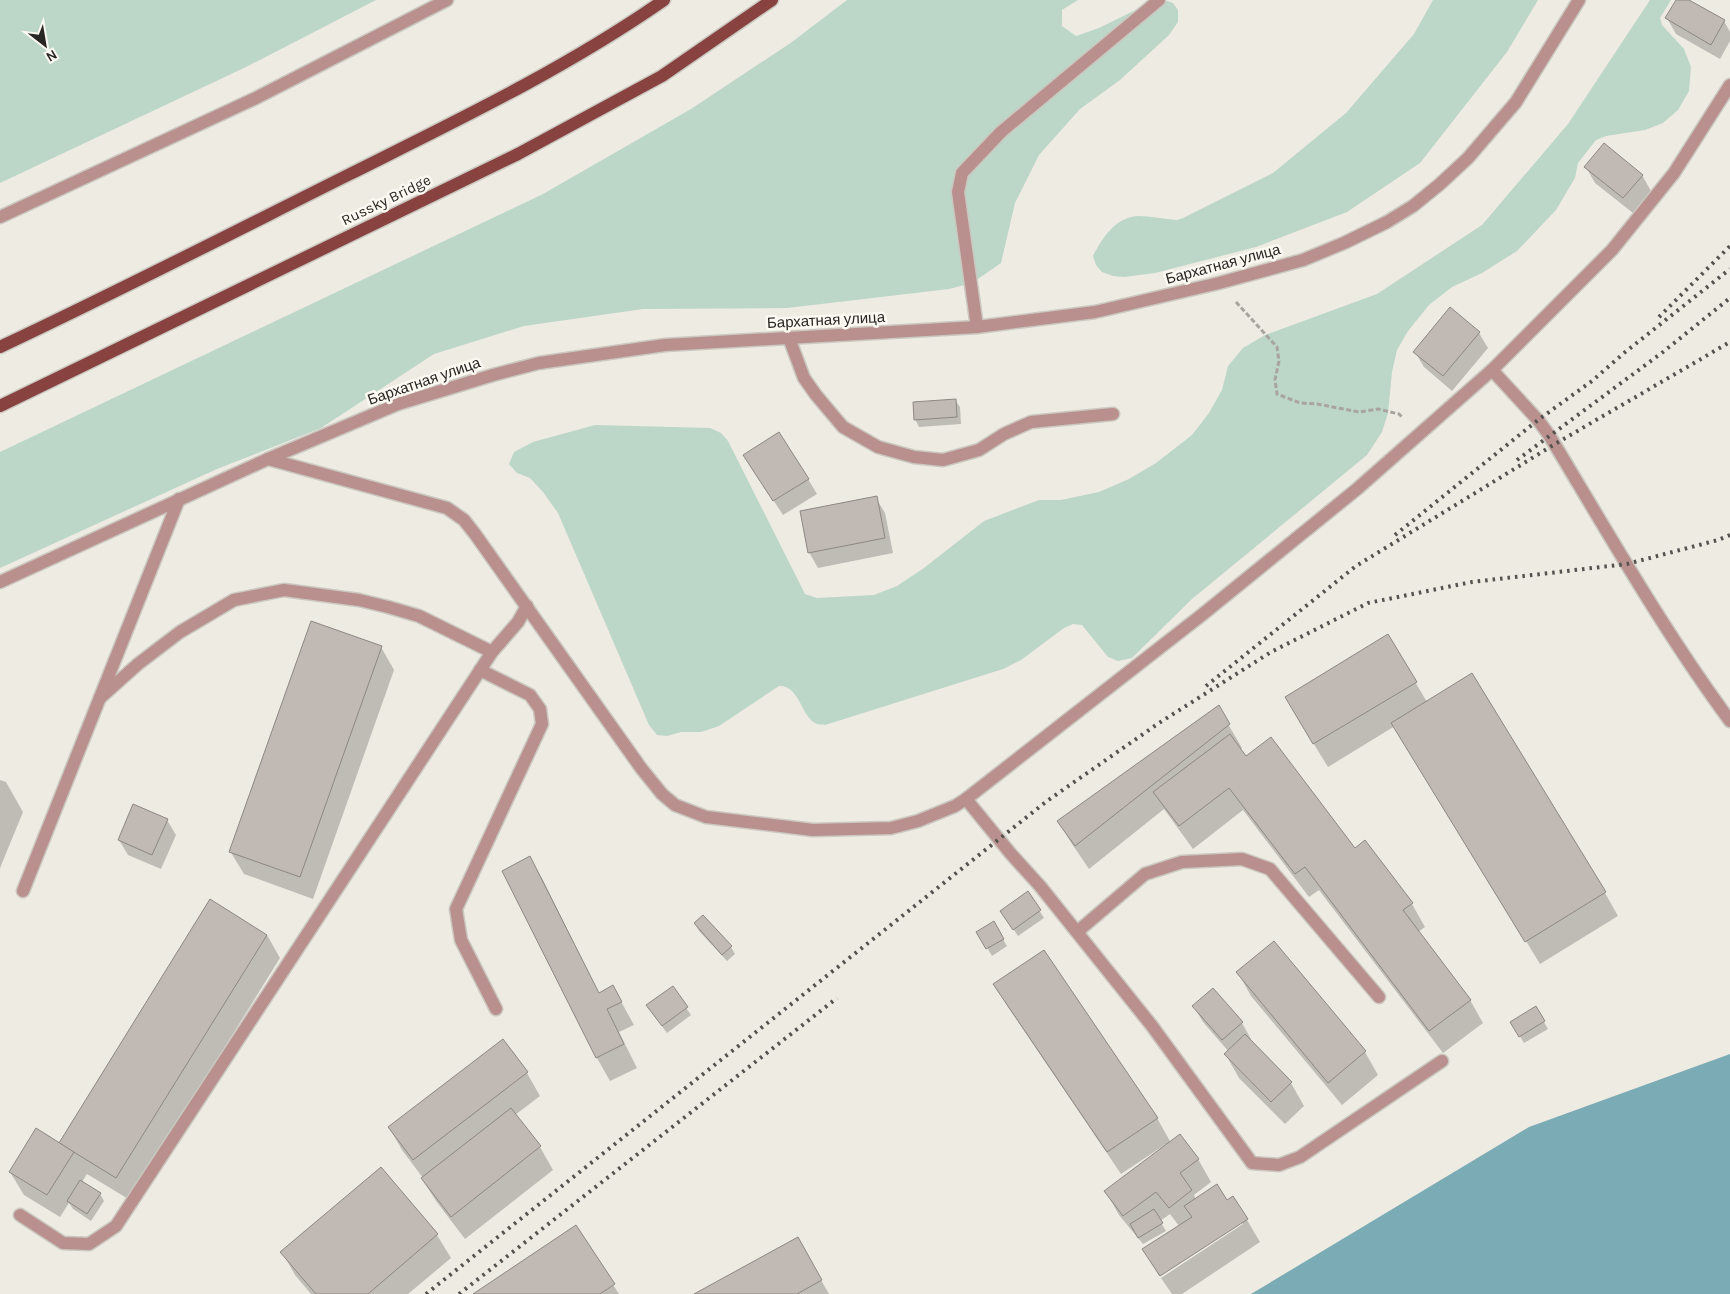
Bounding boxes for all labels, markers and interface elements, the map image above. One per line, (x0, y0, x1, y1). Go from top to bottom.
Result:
north arrow (20, 20, 70, 70)
text: N (43, 46, 60, 66)
street label: Russky Bridge (338, 171, 434, 229)
street label: Бархатная улица (1164, 240, 1283, 288)
street label: Бархатная улица (767, 308, 886, 332)
street label: Бархатная улица (365, 353, 483, 409)

